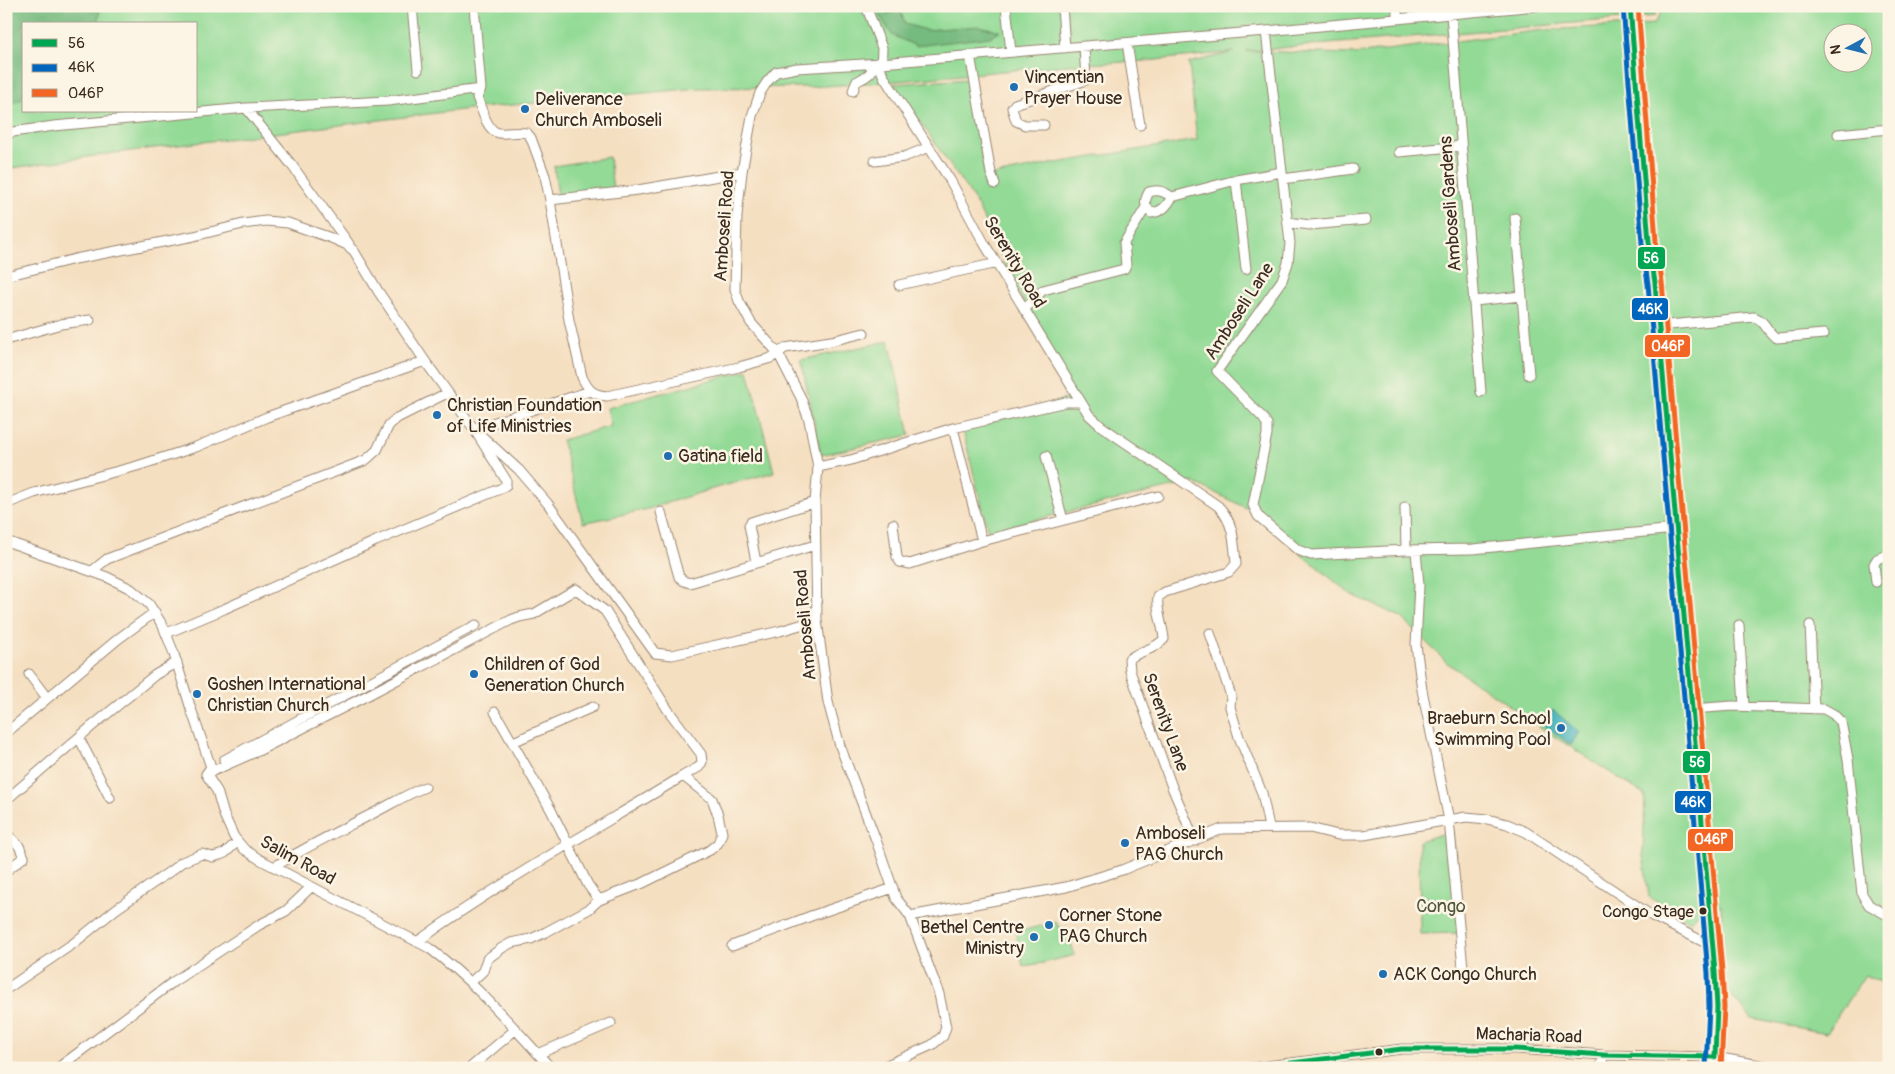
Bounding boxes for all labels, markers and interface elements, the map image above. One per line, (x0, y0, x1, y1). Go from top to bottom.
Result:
legend (22, 22, 198, 112)
north arrow (1822, 22, 1872, 72)
text: 56 (68, 34, 85, 53)
text: N (1827, 44, 1845, 55)
text: 46K (68, 58, 94, 77)
place label: Vincentian Prayer House (1024, 66, 1122, 110)
marker: Vincentian Prayer House (1008, 81, 1020, 93)
text: 046P (68, 84, 104, 103)
place label: Deliverance Church Amboseli (535, 88, 662, 132)
marker: Deliverance Church Amboseli (519, 103, 531, 115)
street label: Amboseli Gardens (1434, 135, 1467, 273)
street label: Amboseli Road (709, 170, 740, 282)
street label: Serenity Road (978, 212, 1051, 313)
line badge: 56 (1637, 246, 1666, 270)
text: 56 (1643, 250, 1659, 267)
street label: Amboseli Lane (1200, 258, 1279, 364)
line badge: 46K (1631, 297, 1669, 321)
text: 46K (1638, 301, 1663, 318)
line badge: 046P (1644, 334, 1691, 358)
text: 046P (1651, 338, 1685, 355)
place label: Christian Foundation of Life Ministries (447, 394, 602, 438)
marker: Christian Foundation of Life Ministries (431, 409, 443, 421)
place label: Gatina field (678, 445, 763, 468)
marker: Gatina field (662, 450, 674, 462)
street label: Amboseli Road (789, 568, 822, 681)
place label: Children of God Generation Church (484, 653, 624, 697)
marker: Children of God Generation Church (468, 668, 480, 680)
street label: Serenity Lane (1137, 670, 1194, 775)
place label: Goshen International Christian Church (207, 673, 366, 717)
marker: Goshen International Christian Church (191, 688, 203, 700)
place label: Braeburn School Swimming Pool (1427, 707, 1551, 751)
marker: Braeburn School Swimming Pool (1555, 722, 1567, 734)
line badge: 56 (1682, 750, 1711, 774)
text: 56 (1689, 754, 1705, 771)
line badge: 46K (1674, 790, 1712, 814)
text: 46K (1681, 794, 1706, 811)
place label: Amboseli PAG Church (1135, 822, 1223, 866)
line badge: 046P (1687, 828, 1734, 852)
street label: Salim Road (256, 830, 340, 891)
text: 046P (1694, 831, 1728, 848)
marker: Amboseli PAG Church (1119, 837, 1131, 849)
park label: Congo (1416, 895, 1466, 918)
place label: Congo Stage (1602, 901, 1695, 922)
place label: Corner Stone PAG Church (1059, 904, 1162, 948)
marker: Congo Stage (1698, 906, 1708, 916)
place label: Bethel Centre Ministry (920, 916, 1024, 960)
marker: Corner Stone PAG Church (1043, 919, 1055, 931)
marker: Bethel Centre Ministry (1028, 931, 1040, 943)
place label: ACK Congo Church (1393, 963, 1537, 986)
marker: ACK Congo Church (1377, 968, 1389, 980)
street label: Macharia Road (1475, 1022, 1583, 1049)
unlabelled marker (1374, 1047, 1384, 1057)

